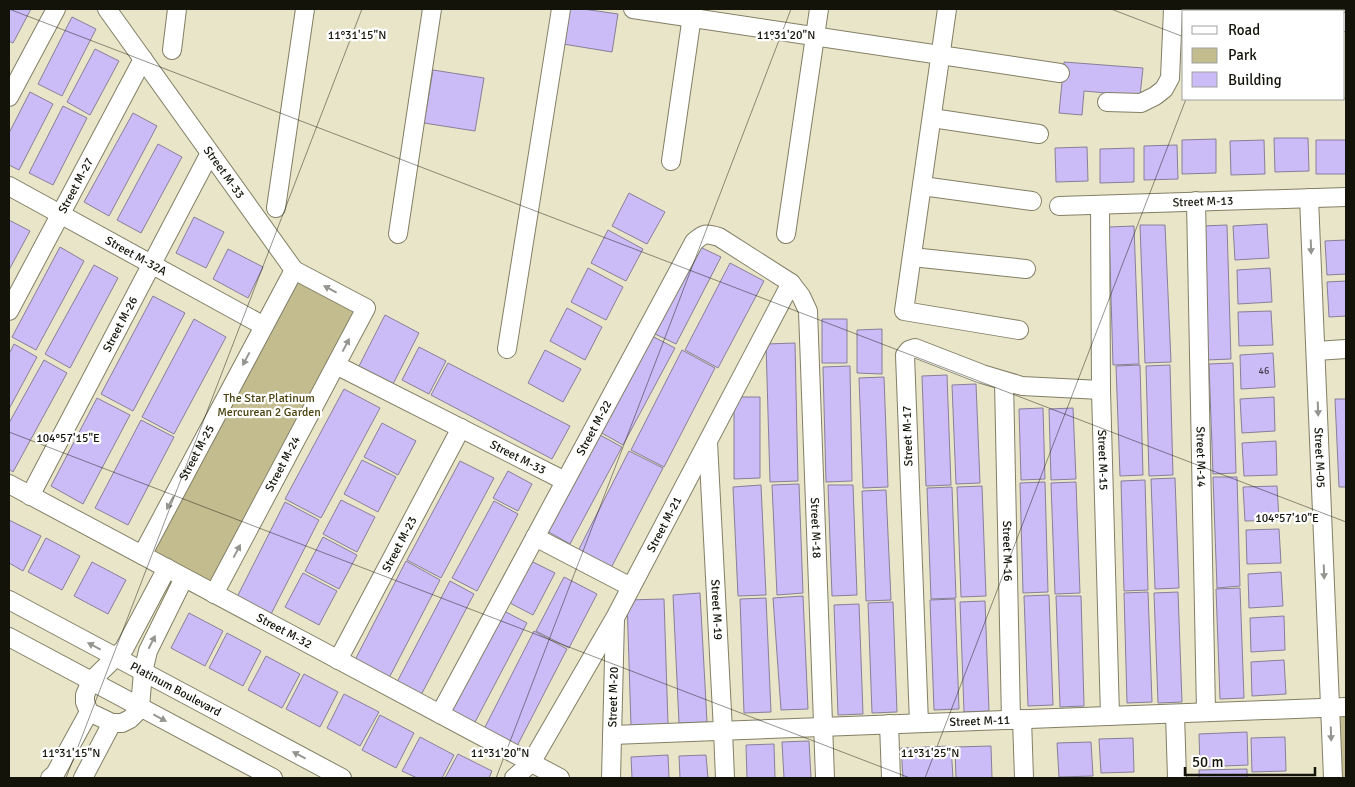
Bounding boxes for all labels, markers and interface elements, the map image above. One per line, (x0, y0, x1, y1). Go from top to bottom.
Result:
legend (1182, 10, 1345, 100)
text: Road (1228, 21, 1260, 39)
text: 11°31'15"N (328, 28, 386, 43)
text: 11°31'20"N (757, 28, 815, 43)
text: Park (1228, 46, 1257, 64)
text: Building (1228, 71, 1282, 89)
street label: Street M-33 (200, 143, 248, 201)
street label: Street M-27 (55, 155, 97, 216)
street label: Street M-13 (1172, 193, 1234, 210)
street label: Street M-32A (103, 233, 170, 279)
one-way arrow (1308, 239, 1316, 255)
one-way arrow (323, 285, 337, 293)
street label: Street M-26 (99, 294, 141, 355)
one-way arrow (342, 338, 350, 353)
one-way arrow (242, 352, 251, 366)
house number: 46 (1259, 365, 1269, 377)
park label: The Star Platinum Mercurean 2 Garden (217, 391, 321, 420)
street label: Street M-22 (573, 397, 615, 458)
one-way arrow (1314, 401, 1322, 417)
street label: Street M-17 (899, 405, 917, 467)
street label: Street M-25 (176, 422, 218, 483)
street label: Street M-14 (1193, 426, 1209, 488)
street label: Street M-05 (1311, 427, 1329, 488)
street label: Street M-15 (1095, 429, 1111, 491)
text: 104°57'15"E (36, 431, 100, 446)
street label: Street M-24 (262, 433, 304, 494)
street label: Street M-33 (487, 437, 549, 478)
street label: Street M-21 (643, 494, 685, 555)
one-way arrow (166, 495, 174, 510)
street label: Street M-18 (807, 497, 824, 559)
text: 104°57'10"E (1255, 511, 1319, 526)
street label: Street M-23 (378, 514, 420, 575)
street label: Street M-16 (999, 520, 1016, 582)
one-way arrow (233, 543, 241, 558)
one-way arrow (1321, 564, 1329, 580)
street label: Street M-19 (708, 579, 726, 641)
street label: Street M-32 (254, 610, 315, 652)
one-way arrow (148, 635, 156, 650)
one-way arrow (87, 642, 101, 650)
street label: Platinum Boulevard (128, 659, 224, 719)
street label: Street M-20 (605, 666, 621, 728)
street label: Street M-11 (949, 712, 1010, 730)
one-way arrow (153, 714, 167, 722)
one-way arrow (1327, 726, 1335, 742)
scale bar (1185, 744, 1315, 776)
text: 11°31'15"N (42, 746, 100, 761)
text: 11°31'20"N (471, 746, 529, 761)
text: 11°31'25"N (901, 746, 959, 761)
one-way arrow (292, 751, 307, 759)
text: 50 m (1192, 753, 1223, 771)

